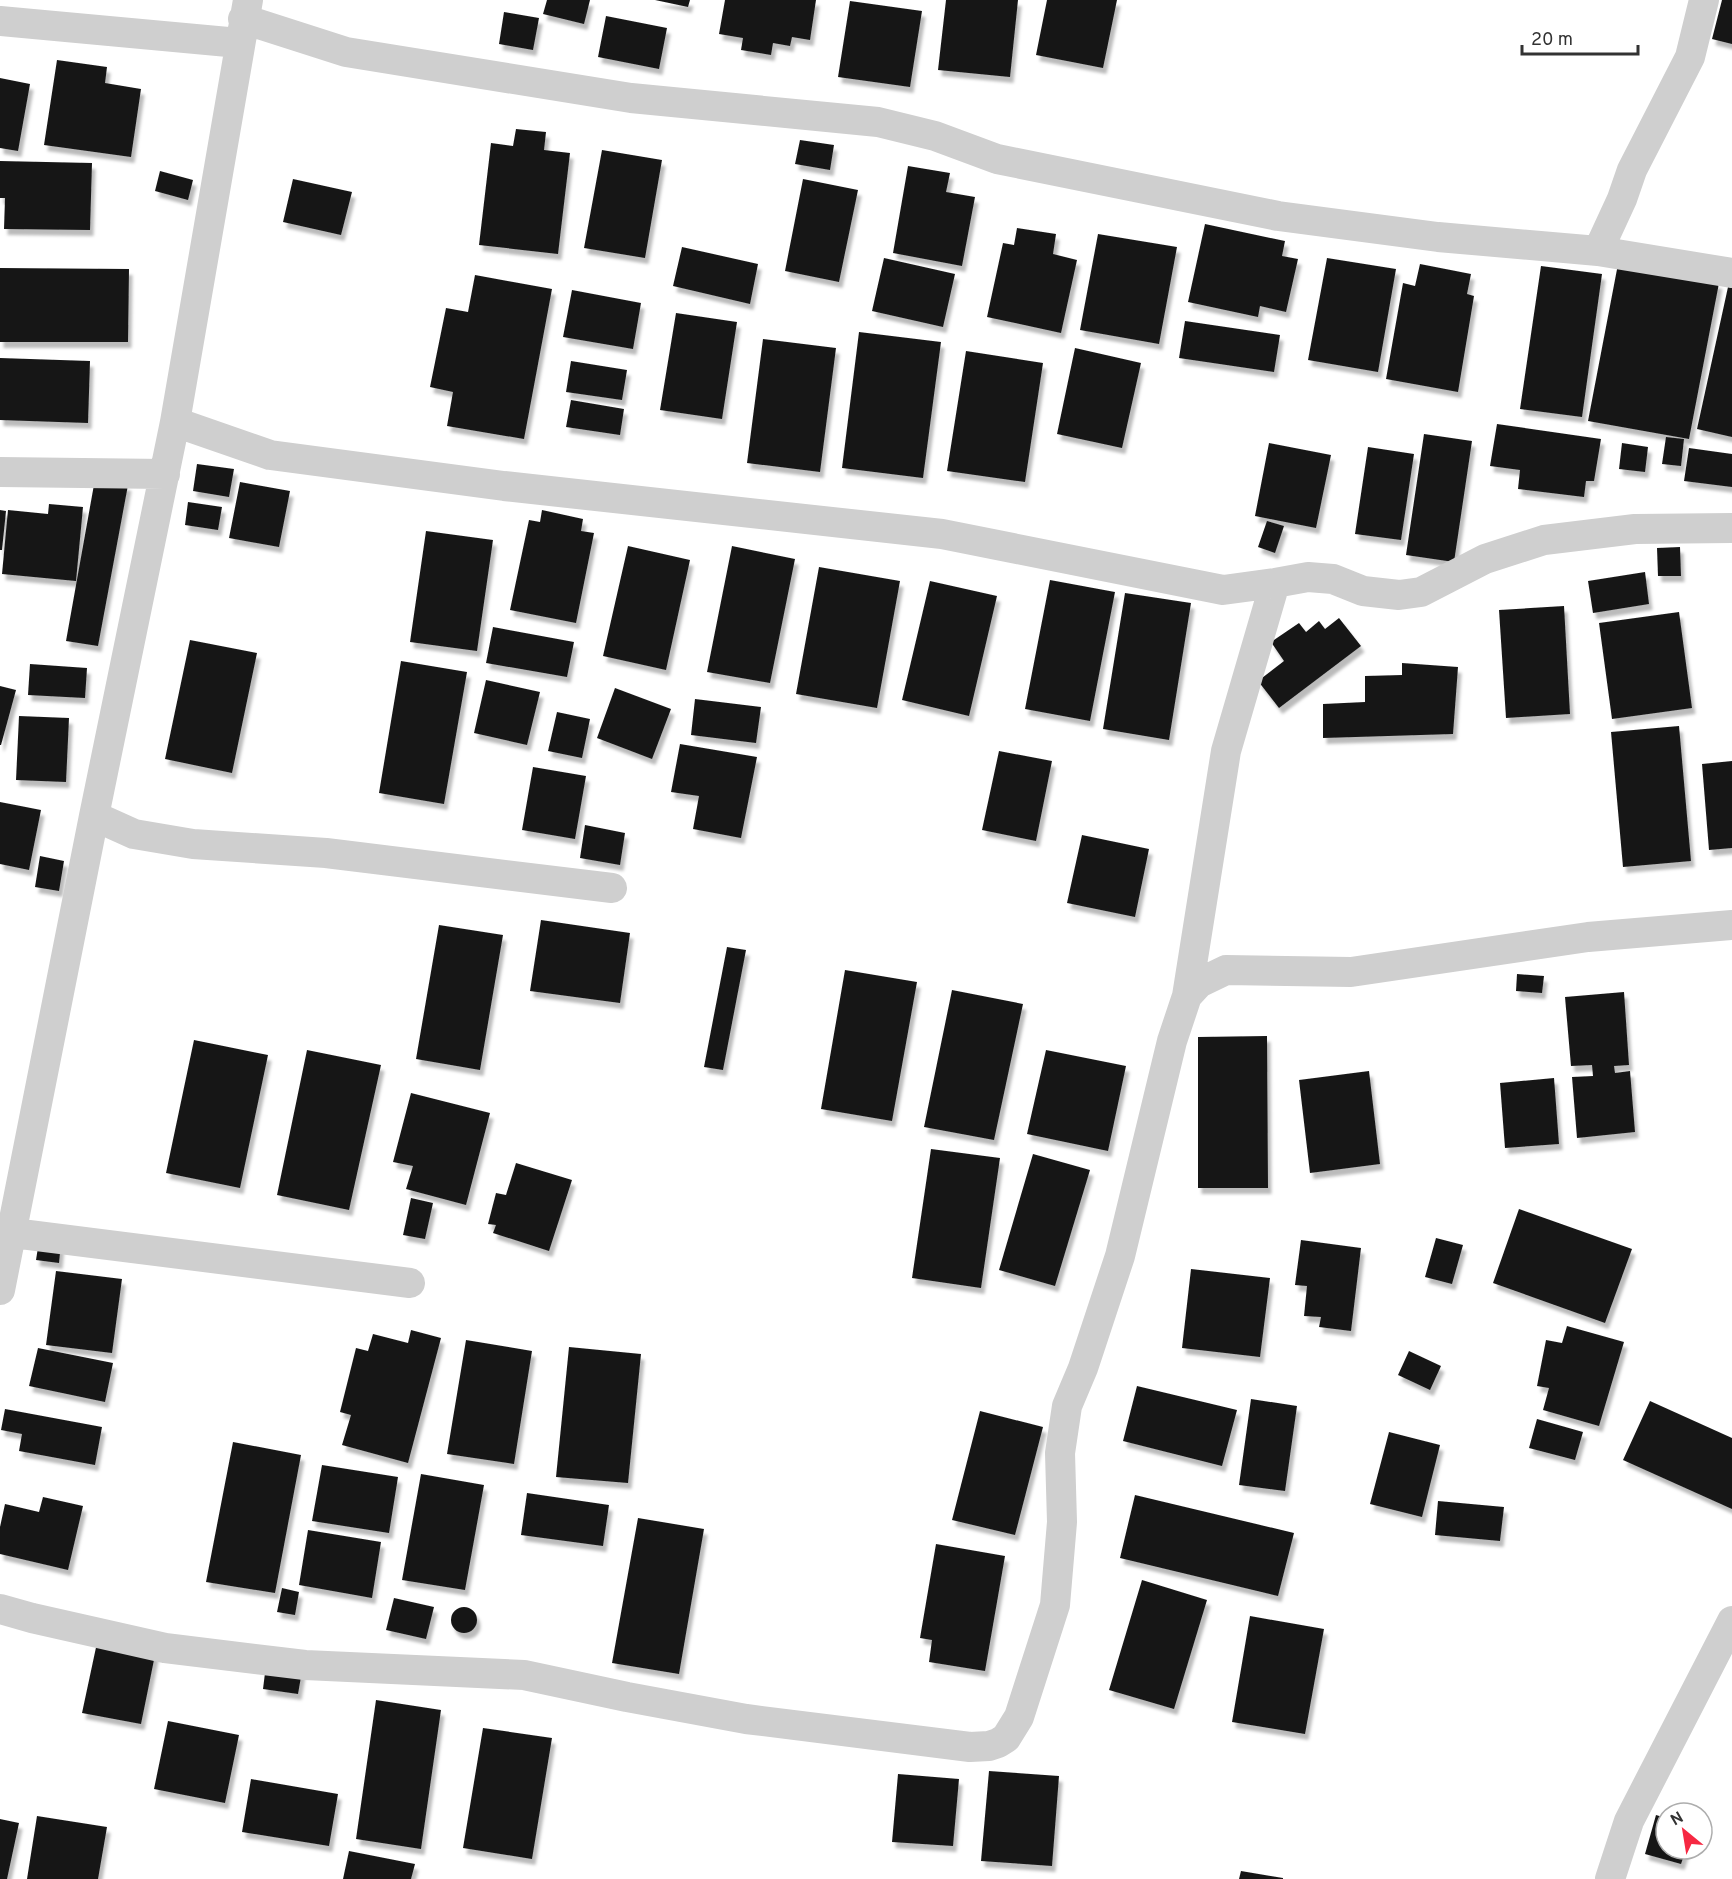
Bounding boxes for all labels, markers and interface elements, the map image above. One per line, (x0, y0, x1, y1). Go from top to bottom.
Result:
scale bar (1522, 18, 1638, 56)
text: 20 m (1531, 29, 1573, 52)
north arrow (1654, 1801, 1714, 1861)
text: N (1668, 1808, 1687, 1831)

